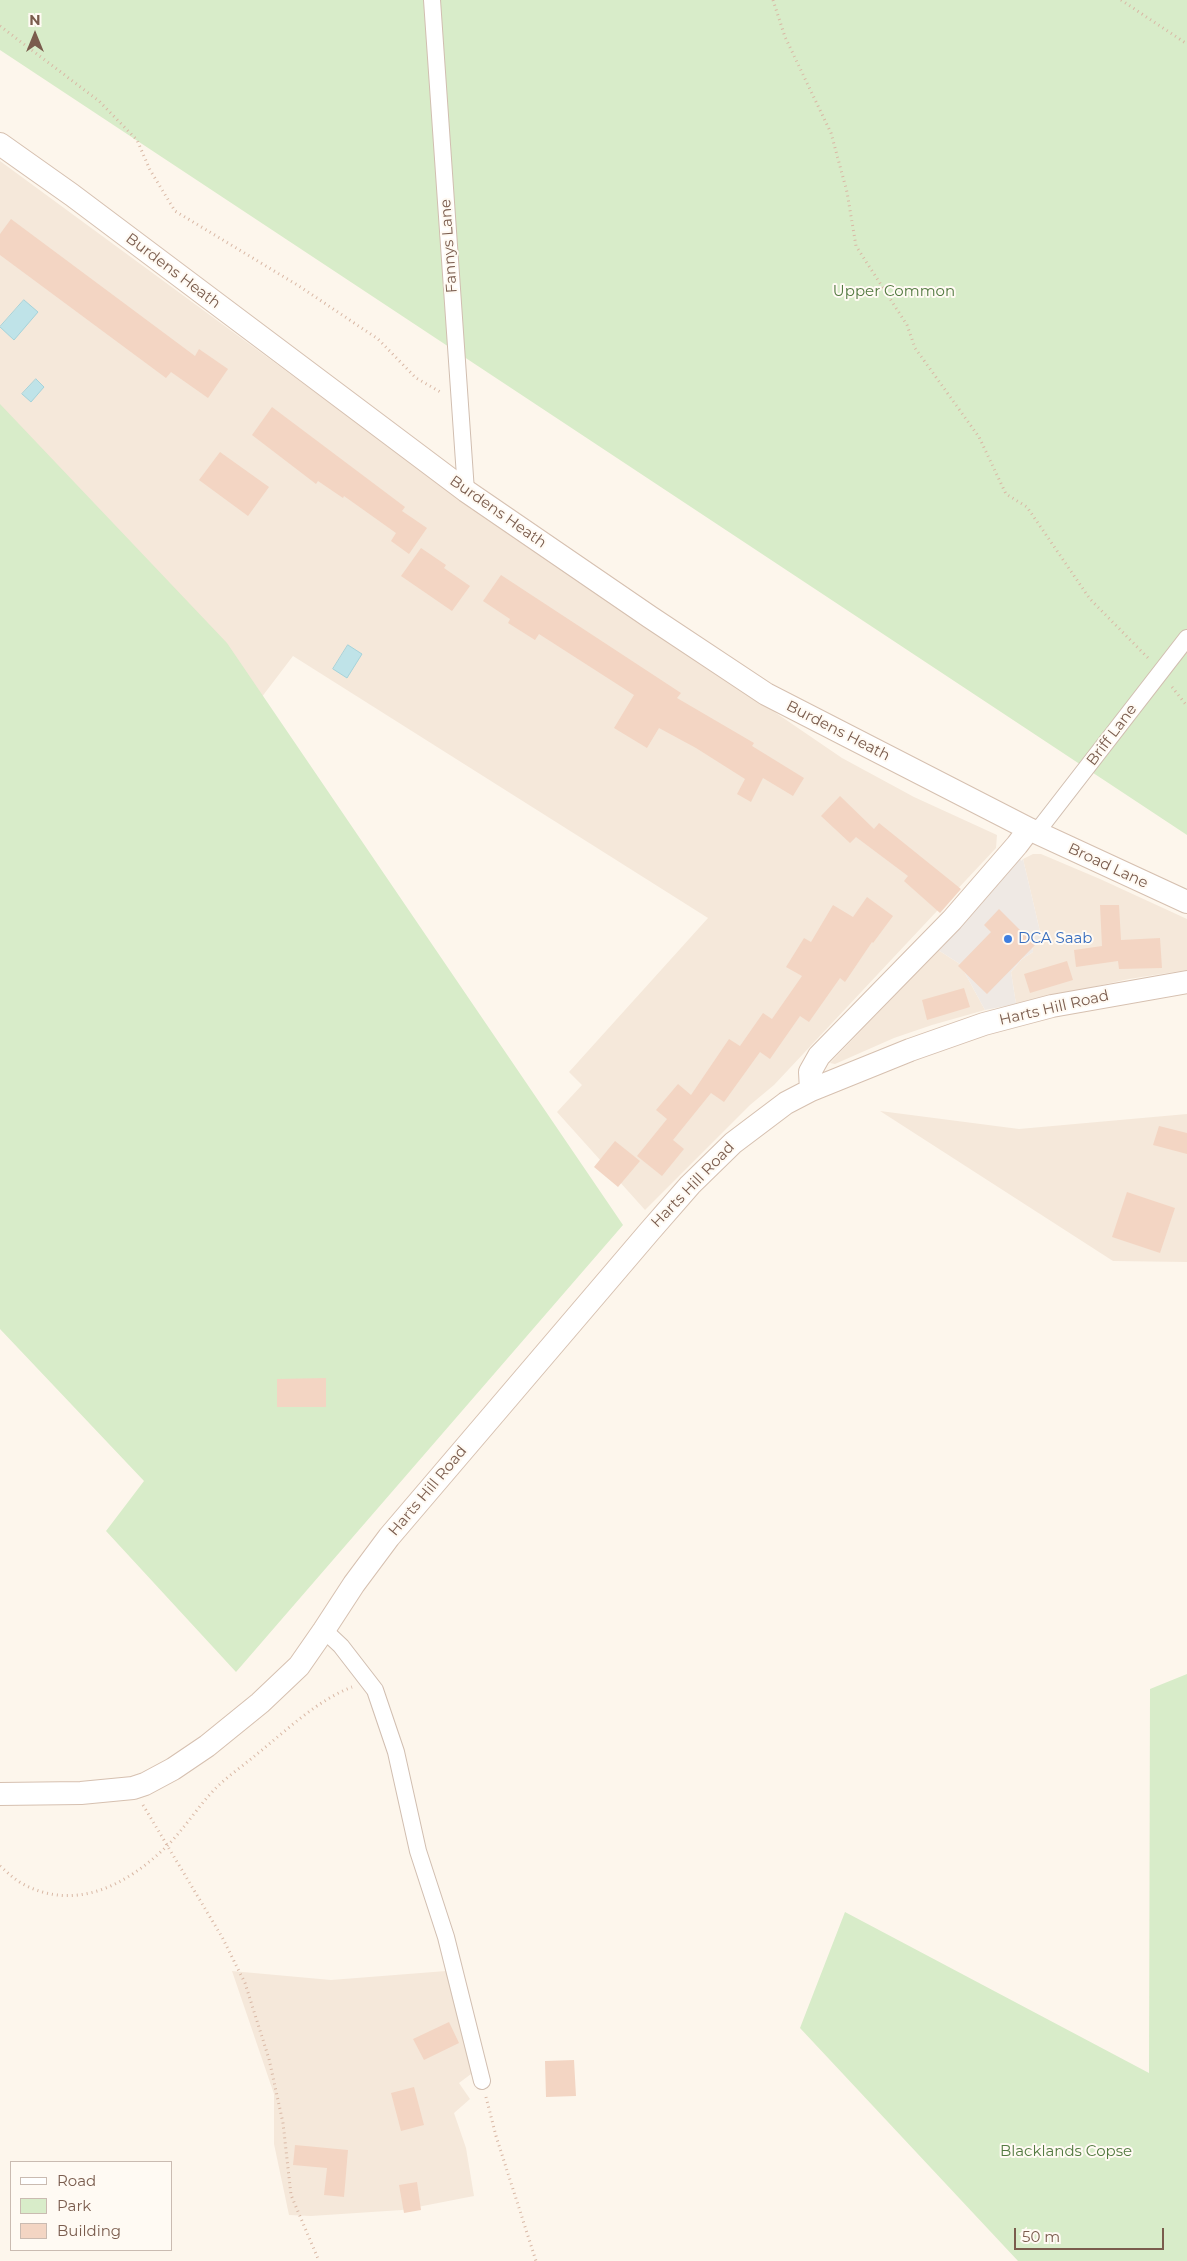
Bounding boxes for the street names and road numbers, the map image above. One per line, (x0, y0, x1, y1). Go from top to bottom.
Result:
street label: Fannys Lane (437, 198, 461, 294)
street label: Burdens Heath (122, 230, 224, 312)
street label: Burdens Heath (446, 472, 550, 552)
street label: Burdens Heath (783, 697, 893, 765)
street label: Briff Lane (1083, 701, 1141, 769)
street label: Broad Lane (1065, 840, 1151, 892)
street label: Harts Hill Road (997, 987, 1111, 1029)
street label: Harts Hill Road (648, 1138, 738, 1232)
street label: Harts Hill Road (385, 1442, 471, 1540)

